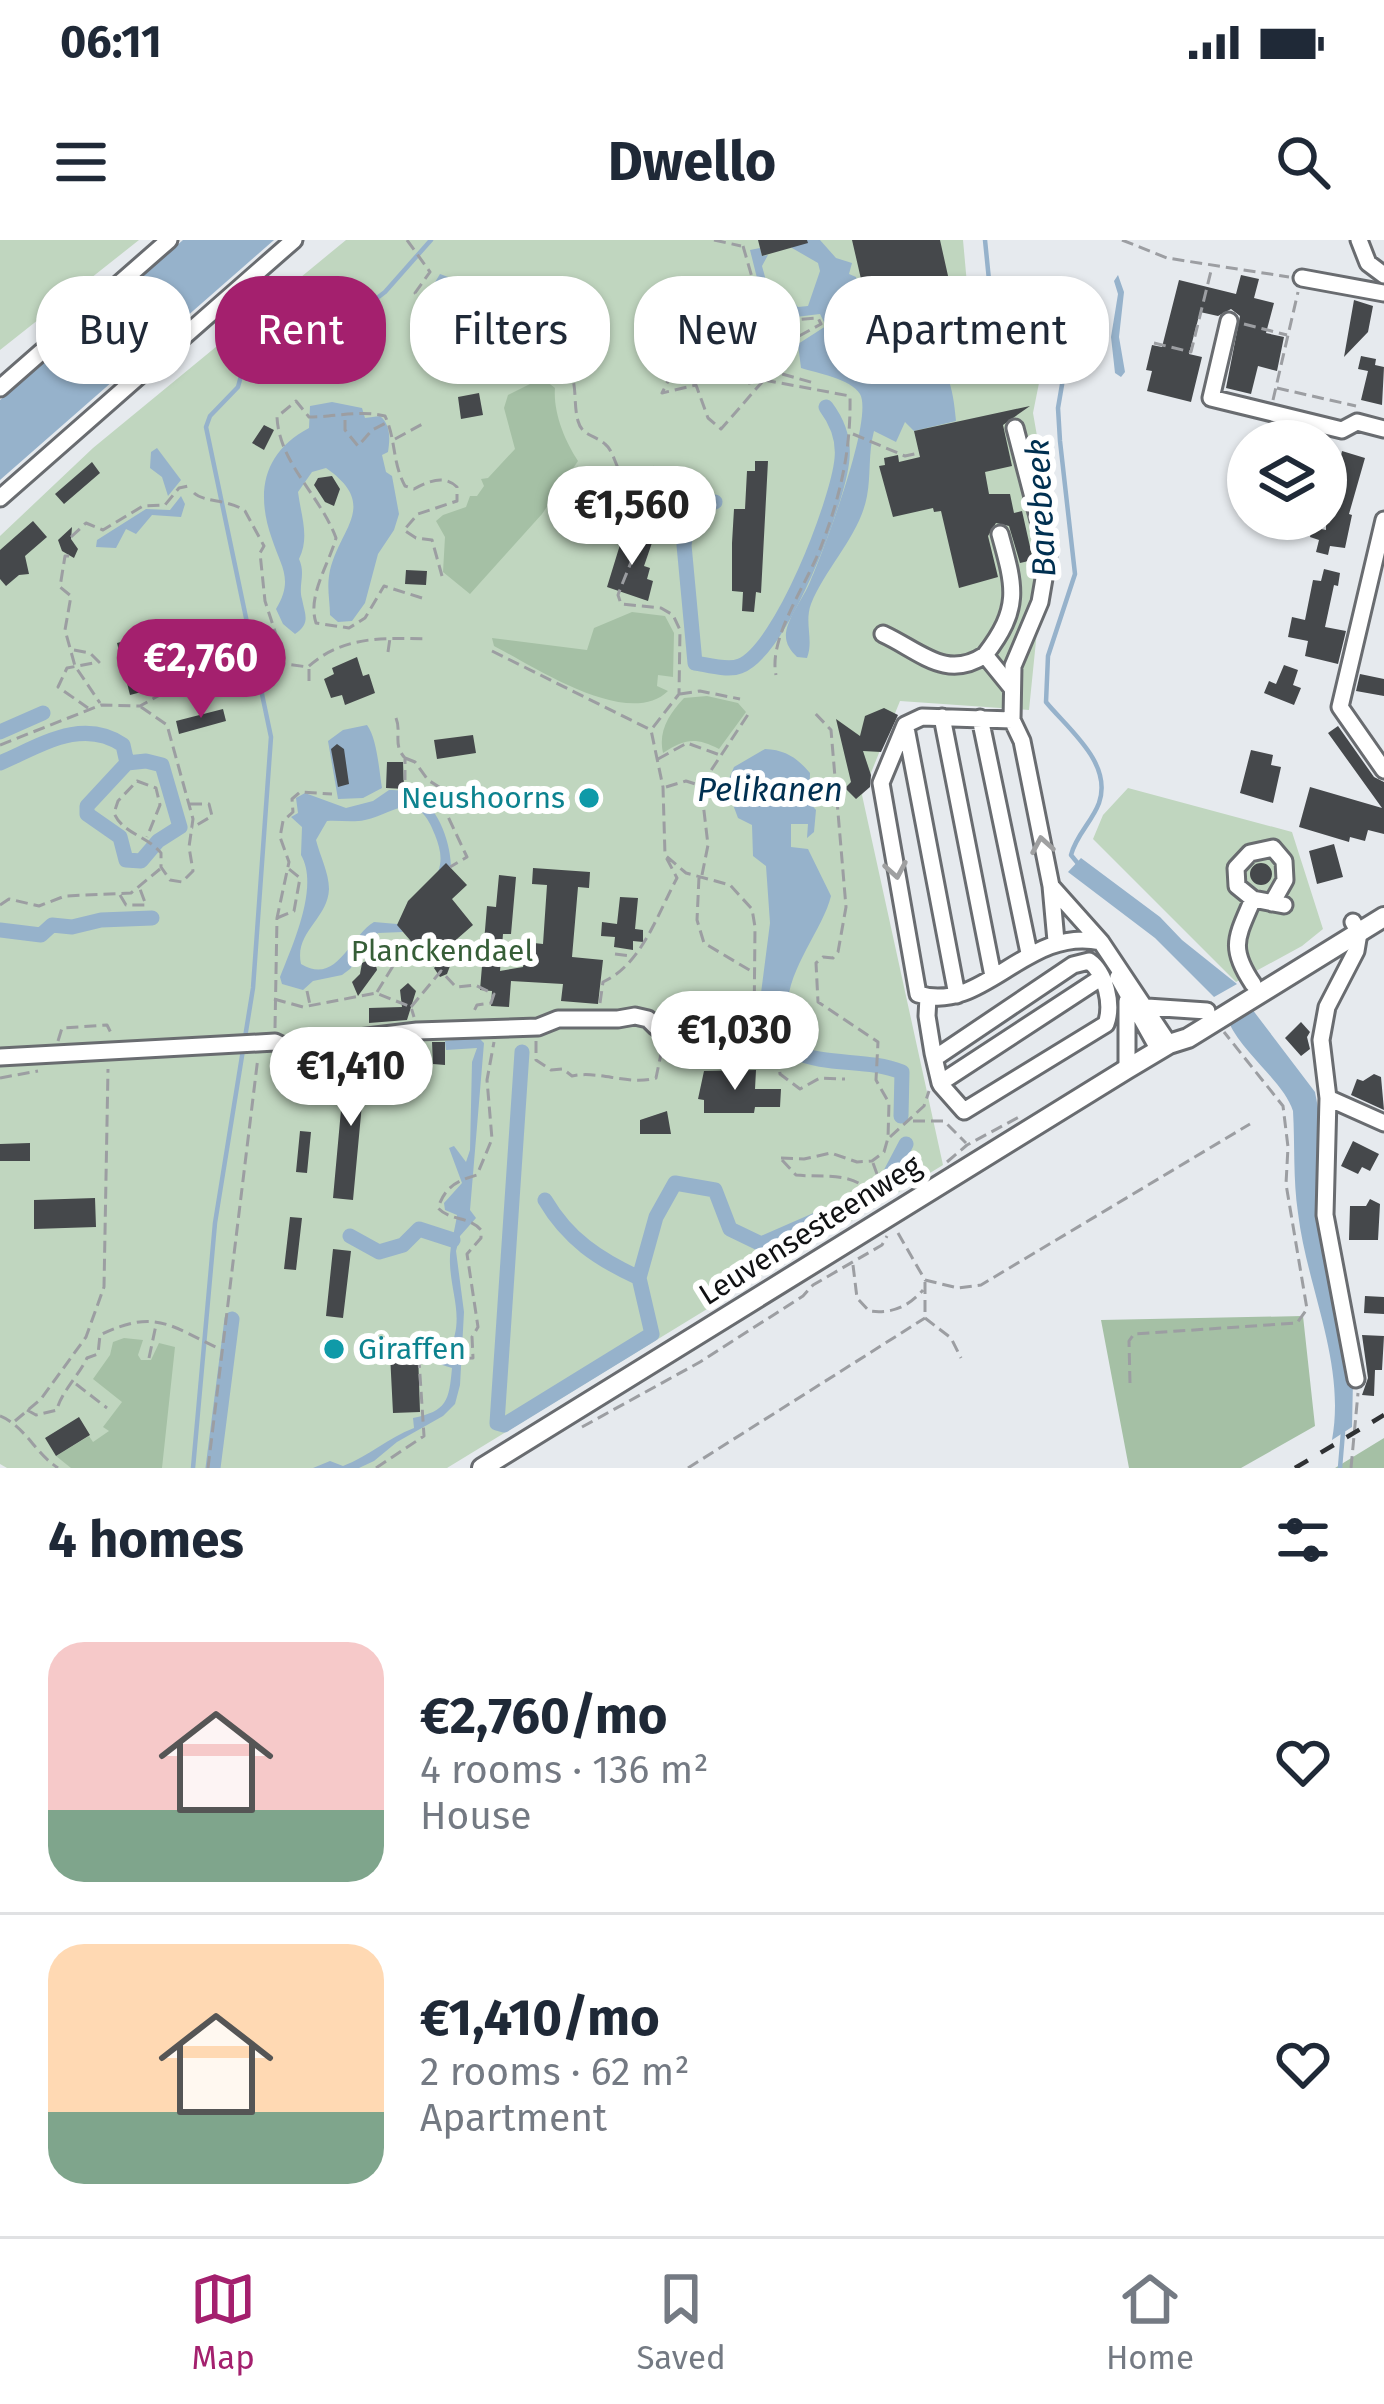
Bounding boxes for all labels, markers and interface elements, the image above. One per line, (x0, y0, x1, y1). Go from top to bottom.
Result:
text: 06:11 (60, 15, 162, 69)
icon: menu (48, 129, 114, 195)
icon: search (1270, 129, 1336, 195)
text: Dwello (608, 130, 776, 194)
chip: Buy (36, 276, 191, 384)
chip: Rent (215, 276, 386, 384)
chip: Filters (410, 276, 610, 384)
chip: New (634, 276, 800, 384)
chip: Apartment (824, 276, 1109, 384)
map controls (1227, 420, 1347, 540)
button: layers (1227, 420, 1347, 540)
water label: Barebeek (1017, 438, 1065, 578)
pin: €1,560 (534, 466, 730, 568)
text: €1,560 (574, 482, 690, 528)
pin: €2,760 (103, 619, 299, 721)
text: €2,760 (144, 635, 258, 681)
water label: Pelikanen (697, 770, 843, 810)
place label: Neushoorns (401, 780, 565, 816)
marker: Neushoorns (576, 785, 602, 811)
one-way arrow (1030, 836, 1056, 856)
one-way arrow (883, 860, 908, 880)
park label: Planckendael (351, 933, 533, 969)
pin: €1,030 (637, 991, 833, 1093)
text: €1,030 (678, 1007, 792, 1053)
pin: €1,410 (253, 1027, 449, 1129)
text: €1,410 (297, 1043, 405, 1089)
street label: Leuvensesteenweg (692, 1147, 928, 1313)
place label: Giraffen (358, 1331, 466, 1367)
marker: Giraffen (321, 1336, 347, 1362)
icon: filters (1270, 1507, 1336, 1573)
text: 4 homes (48, 1509, 244, 1571)
text: €2,760/mo (420, 1685, 668, 1747)
icon: home (144, 1690, 288, 1834)
icon: heart (1270, 1729, 1336, 1795)
text: 4 rooms · 136 m² (420, 1747, 708, 1793)
text: House (420, 1793, 531, 1839)
text: €1,410/mo (420, 1987, 660, 2049)
icon: home (144, 1992, 288, 2136)
icon: heart (1270, 2031, 1336, 2097)
text: 2 rooms · 62 m² (420, 2049, 690, 2095)
text: Apartment (420, 2095, 607, 2141)
tab: Map (190, 2266, 256, 2378)
tab: Saved (636, 2266, 726, 2378)
tab: Home (1106, 2266, 1194, 2378)

